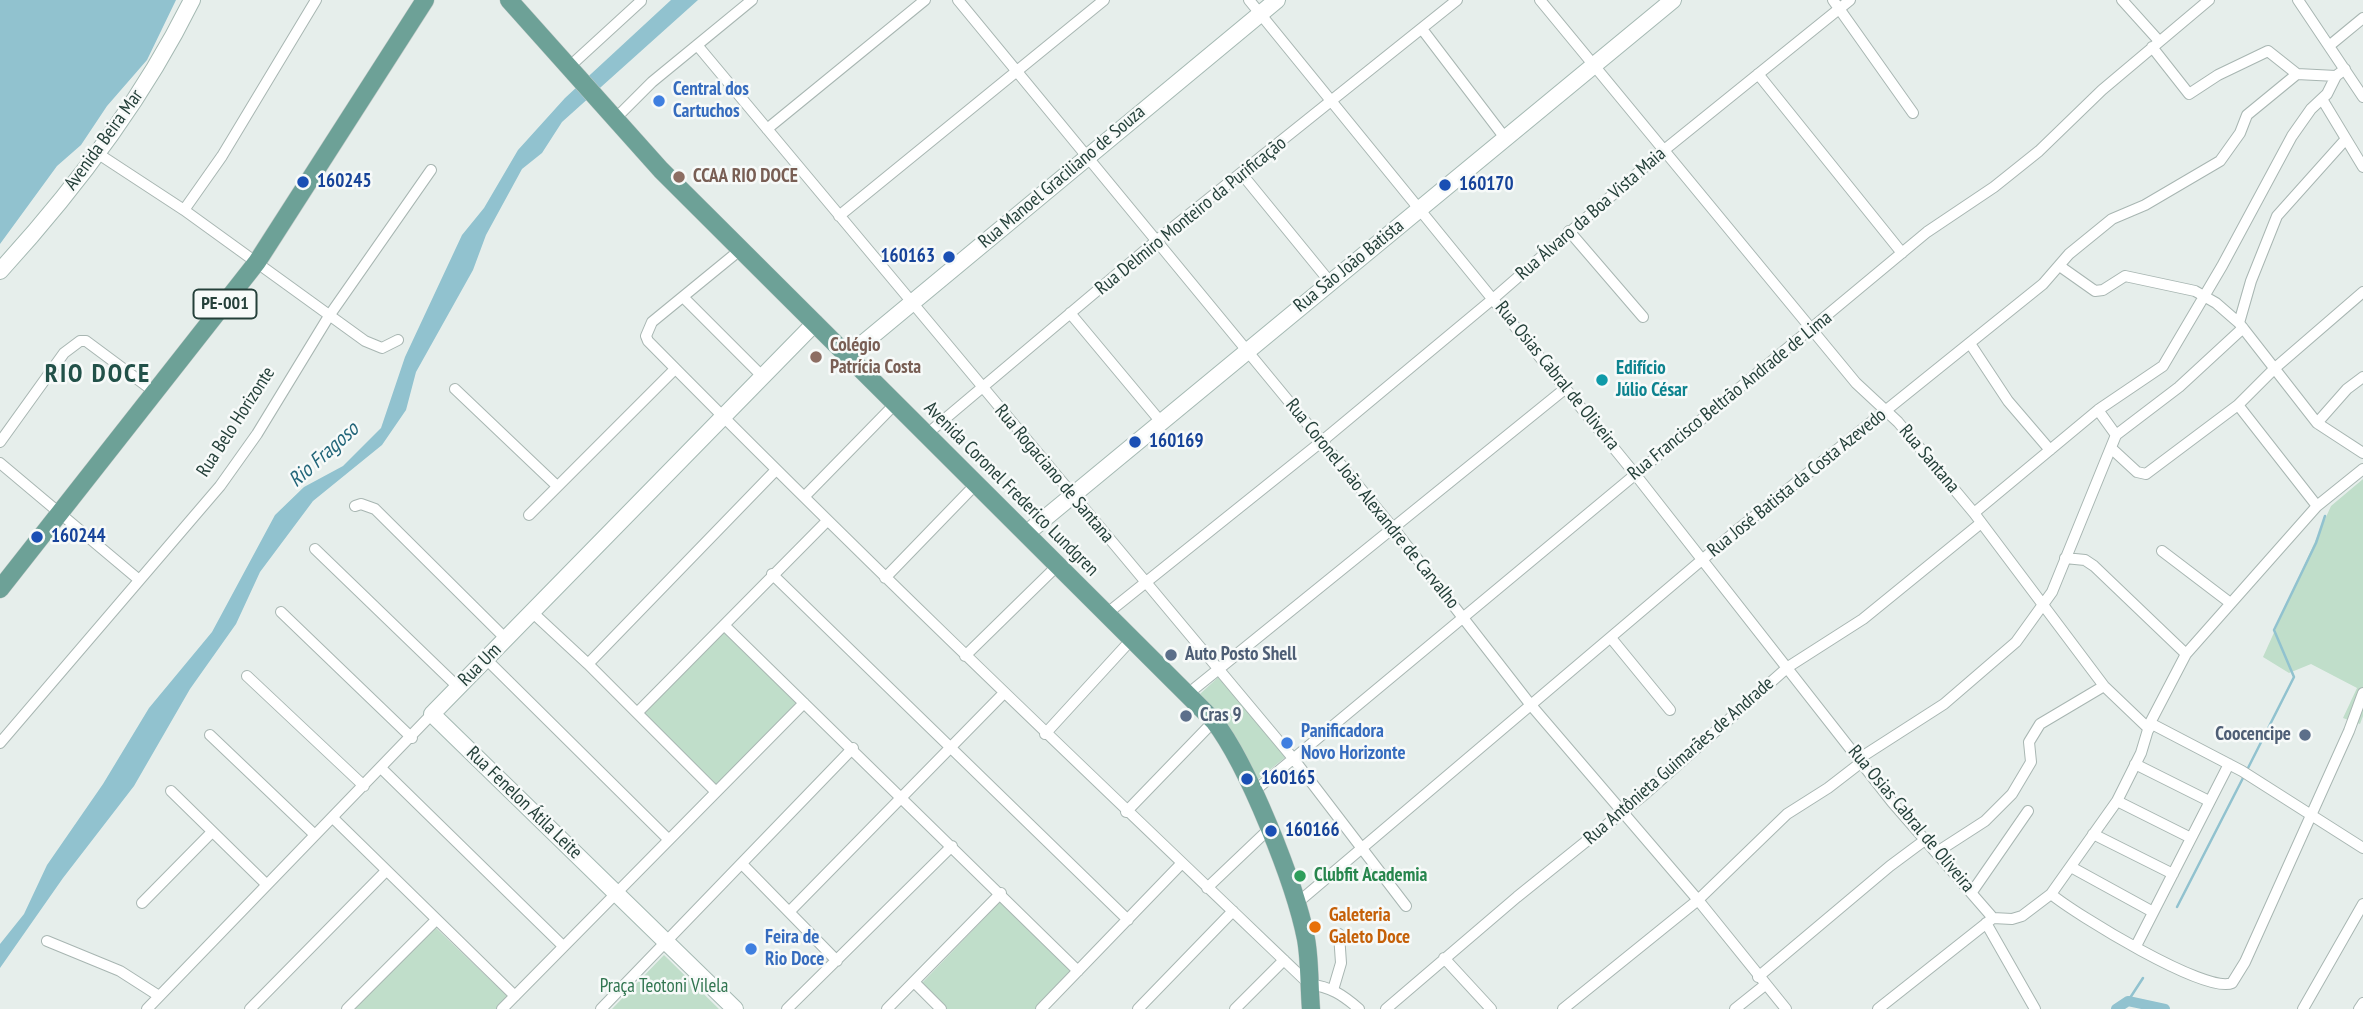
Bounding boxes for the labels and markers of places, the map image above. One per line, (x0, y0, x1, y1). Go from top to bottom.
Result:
place label: Central dos Cartuchos (673, 79, 749, 123)
marker: Central dos Cartuchos (651, 93, 667, 109)
place label: CCAA RIO DOCE (693, 166, 798, 188)
marker: CCAA RIO DOCE (671, 169, 687, 185)
place label: 160245 (317, 171, 371, 193)
marker: 160245 (295, 174, 311, 190)
place label: 160170 (1459, 174, 1513, 196)
marker: 160170 (1437, 177, 1453, 193)
place label: 160163 (881, 246, 935, 268)
marker: 160163 (941, 249, 957, 265)
place label: Colégio Patrícia Costa (830, 335, 921, 379)
marker: Colégio Patrícia Costa (808, 349, 824, 365)
place label: Edifício Júlio César (1616, 358, 1688, 402)
marker: Edifício Júlio César (1594, 372, 1610, 388)
place label: 160169 (1149, 431, 1203, 453)
marker: 160169 (1127, 434, 1143, 450)
place label: 160244 (51, 526, 105, 548)
marker: 160244 (29, 529, 45, 545)
place label: Auto Posto Shell (1185, 644, 1297, 666)
marker: Auto Posto Shell (1163, 647, 1179, 663)
place label: Cras 9 (1200, 705, 1242, 727)
marker: Cras 9 (1178, 708, 1194, 724)
place label: Panificadora Novo Horizonte (1301, 721, 1406, 765)
place label: Coocencipe (2215, 724, 2291, 746)
marker: Coocencipe (2297, 727, 2313, 743)
marker: Panificadora Novo Horizonte (1279, 735, 1295, 751)
place label: 160165 (1261, 768, 1315, 790)
marker: 160165 (1239, 771, 1255, 787)
place label: 160166 (1285, 820, 1339, 842)
marker: 160166 (1263, 823, 1279, 839)
place label: Clubfit Academia (1314, 865, 1427, 887)
marker: Clubfit Academia (1292, 868, 1308, 884)
place label: Galeteria Galeto Doce (1329, 905, 1410, 949)
marker: Galeteria Galeto Doce (1307, 919, 1323, 935)
place label: Feira de Rio Doce (765, 927, 824, 971)
marker: Feira de Rio Doce (743, 941, 759, 957)

